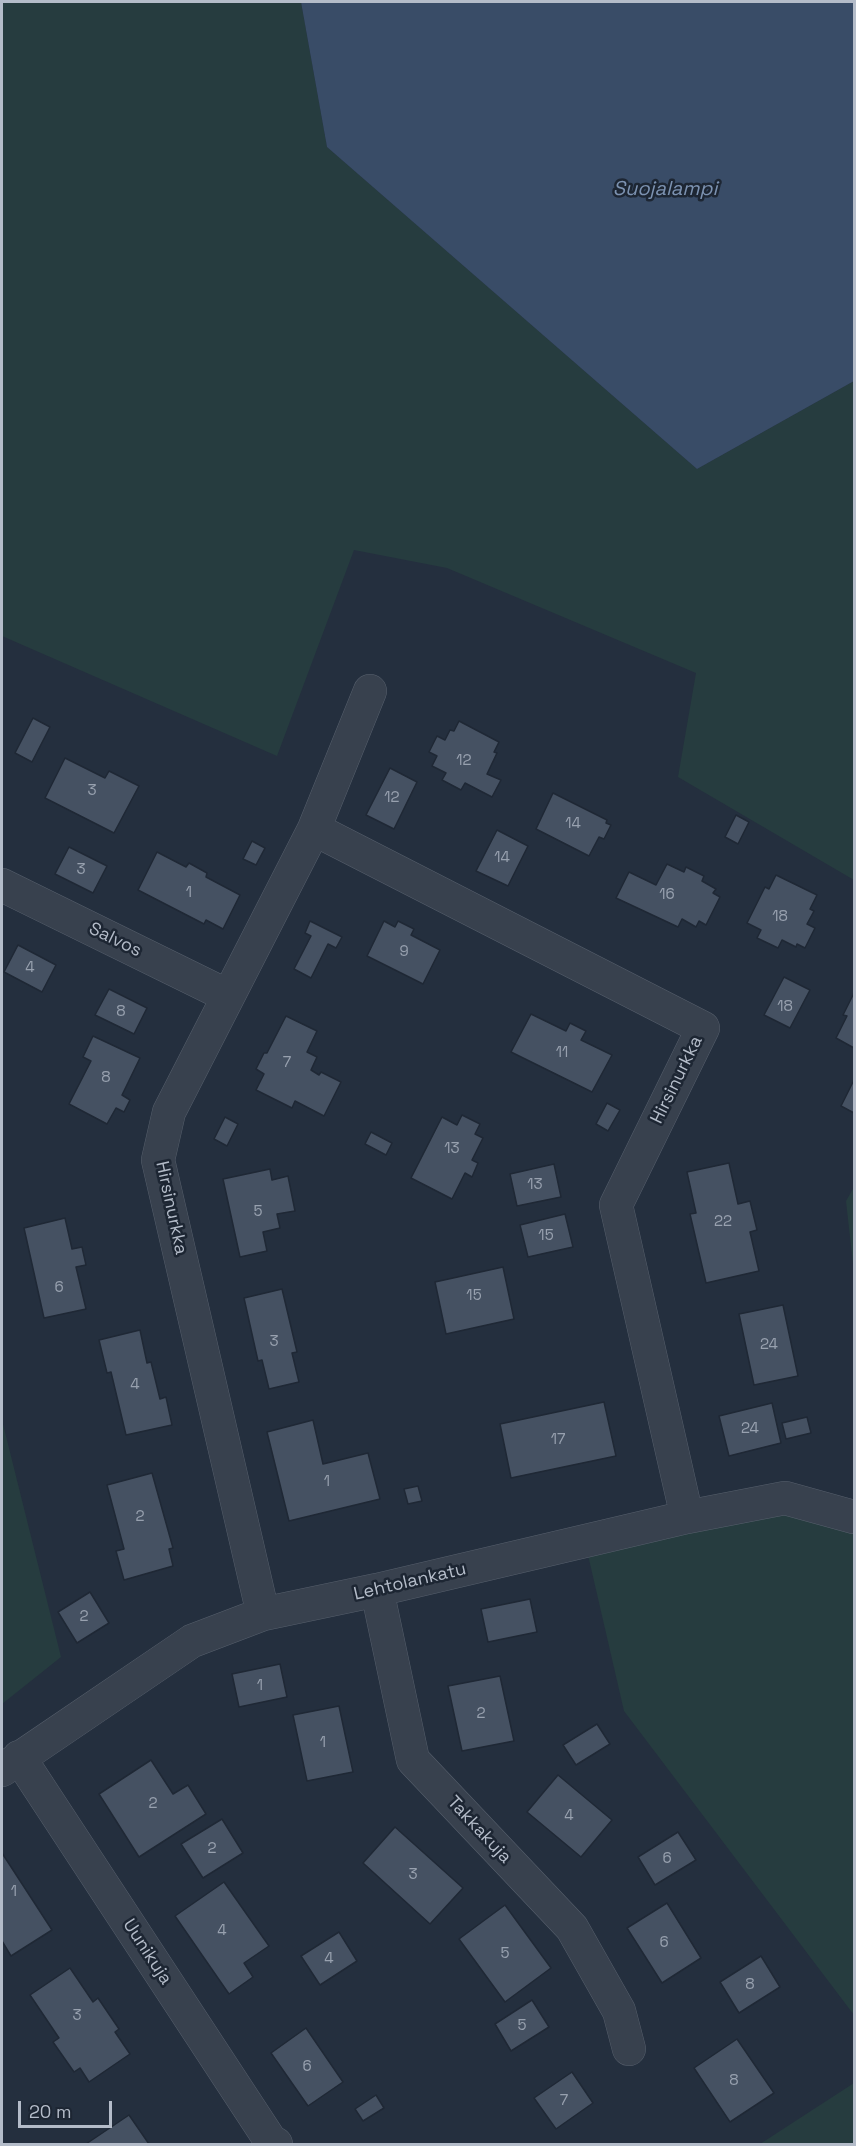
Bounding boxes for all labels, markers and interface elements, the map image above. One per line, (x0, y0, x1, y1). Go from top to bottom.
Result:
water label: Suojalampi (613, 178, 717, 202)
house number: 12 (456, 752, 472, 770)
house number: 3 (87, 782, 97, 800)
house number: 12 (384, 789, 400, 807)
house number: 14 (565, 815, 581, 833)
house number: 14 (494, 849, 510, 867)
house number: 3 (76, 861, 86, 879)
house number: 1 (186, 884, 192, 902)
house number: 16 (659, 886, 675, 904)
house number: 18 (772, 908, 788, 926)
street label: Salvos (85, 918, 145, 962)
house number: 9 (399, 943, 409, 961)
house number: 4 (25, 959, 35, 977)
house number: 18 (777, 998, 793, 1016)
house number: 8 (116, 1003, 126, 1021)
street label: Hirsinurkka (646, 1033, 708, 1127)
house number: 11 (556, 1044, 568, 1062)
house number: 7 (283, 1054, 291, 1072)
house number: 8 (101, 1069, 111, 1087)
house number: 13 (444, 1140, 460, 1158)
street label: Hirsinurkka (151, 1159, 191, 1257)
house number: 13 (527, 1176, 543, 1194)
house number: 5 (254, 1203, 262, 1221)
house number: 22 (714, 1213, 732, 1231)
house number: 15 (538, 1227, 554, 1245)
house number: 6 (54, 1279, 64, 1297)
house number: 15 (466, 1287, 482, 1305)
house number: 3 (269, 1333, 279, 1351)
house number: 24 (760, 1336, 778, 1354)
house number: 4 (130, 1376, 140, 1394)
house number: 24 (741, 1420, 759, 1438)
house number: 17 (551, 1431, 565, 1449)
house number: 1 (324, 1473, 330, 1491)
house number: 2 (135, 1508, 145, 1526)
street label: Lehtolankatu (352, 1559, 468, 1605)
house number: 2 (79, 1608, 89, 1626)
house number: 1 (257, 1677, 263, 1695)
house number: 2 (476, 1705, 486, 1723)
house number: 1 (320, 1734, 326, 1752)
street label: Takkakuja (442, 1792, 516, 1868)
house number: 2 (148, 1795, 158, 1813)
house number: 4 (564, 1807, 574, 1825)
house number: 2 (207, 1840, 217, 1858)
house number: 6 (662, 1850, 672, 1868)
house number: 3 (408, 1866, 418, 1884)
house number: 1 (11, 1883, 17, 1901)
street label: Uunikuja (118, 1915, 176, 1989)
house number: 4 (217, 1922, 227, 1940)
house number: 6 (659, 1934, 669, 1952)
house number: 5 (501, 1945, 509, 1963)
house number: 4 (324, 1950, 334, 1968)
house number: 8 (745, 1976, 755, 1994)
house number: 3 (72, 2007, 82, 2025)
house number: 5 (518, 2017, 526, 2035)
house number: 6 (302, 2058, 312, 2076)
house number: 8 (729, 2072, 739, 2090)
scale bar (21, 2089, 116, 2127)
house number: 7 (560, 2092, 568, 2110)
text: 20 m (29, 2100, 72, 2123)

